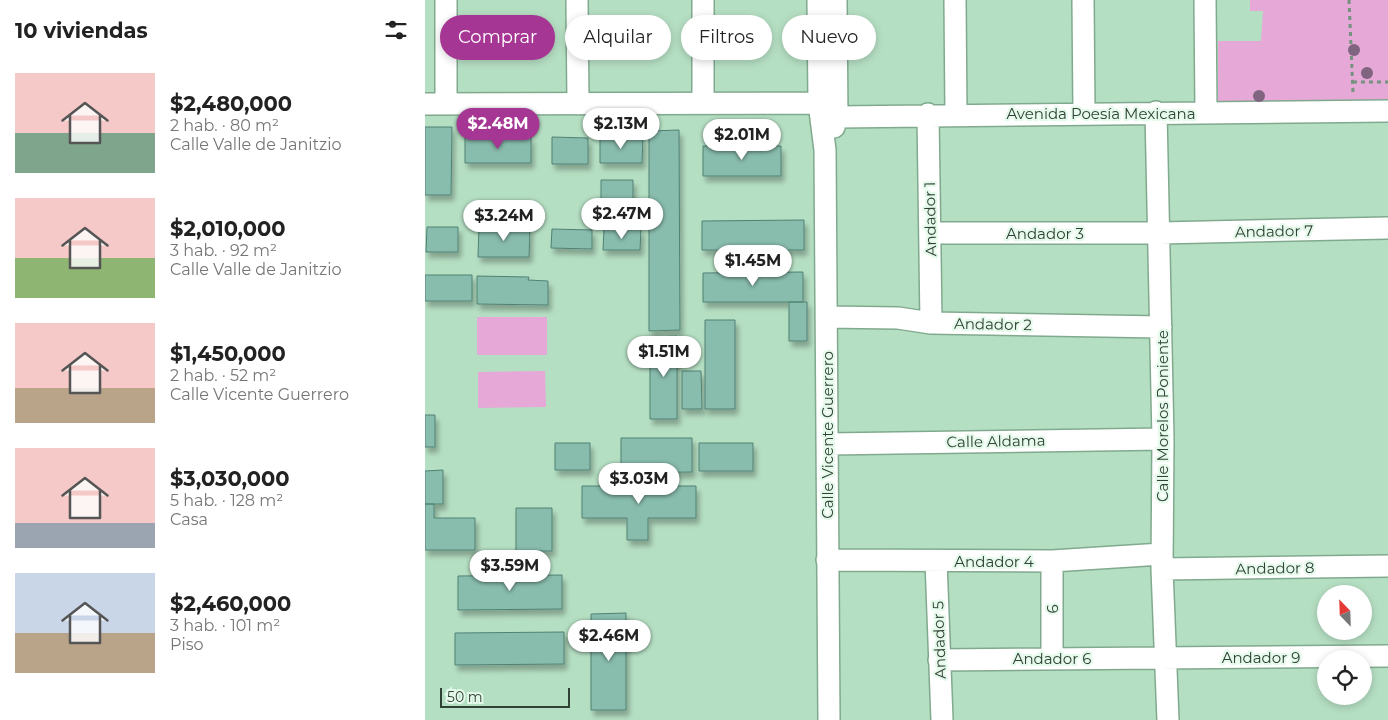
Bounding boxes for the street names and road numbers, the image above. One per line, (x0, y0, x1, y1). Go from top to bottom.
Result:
street label: Avenida Poesía Mexicana (1006, 104, 1196, 123)
street label: Andador 1 (920, 181, 940, 257)
street label: Andador 7 (1235, 221, 1313, 241)
street label: Andador 3 (1006, 224, 1084, 243)
street label: Andador 2 (954, 314, 1032, 334)
street label: Calle Morelos Poniente (1153, 330, 1172, 502)
street label: Calle Vicente Guerrero (818, 351, 837, 519)
street label: Calle Aldama (946, 431, 1046, 451)
street label: Andador 4 (954, 552, 1034, 571)
street label: Andador 8 (1235, 558, 1315, 578)
street label: Andador 5 (928, 601, 950, 679)
street label: 6 (1043, 604, 1062, 614)
street label: Andador 9 (1222, 648, 1300, 667)
street label: Andador 6 (1013, 649, 1091, 668)

